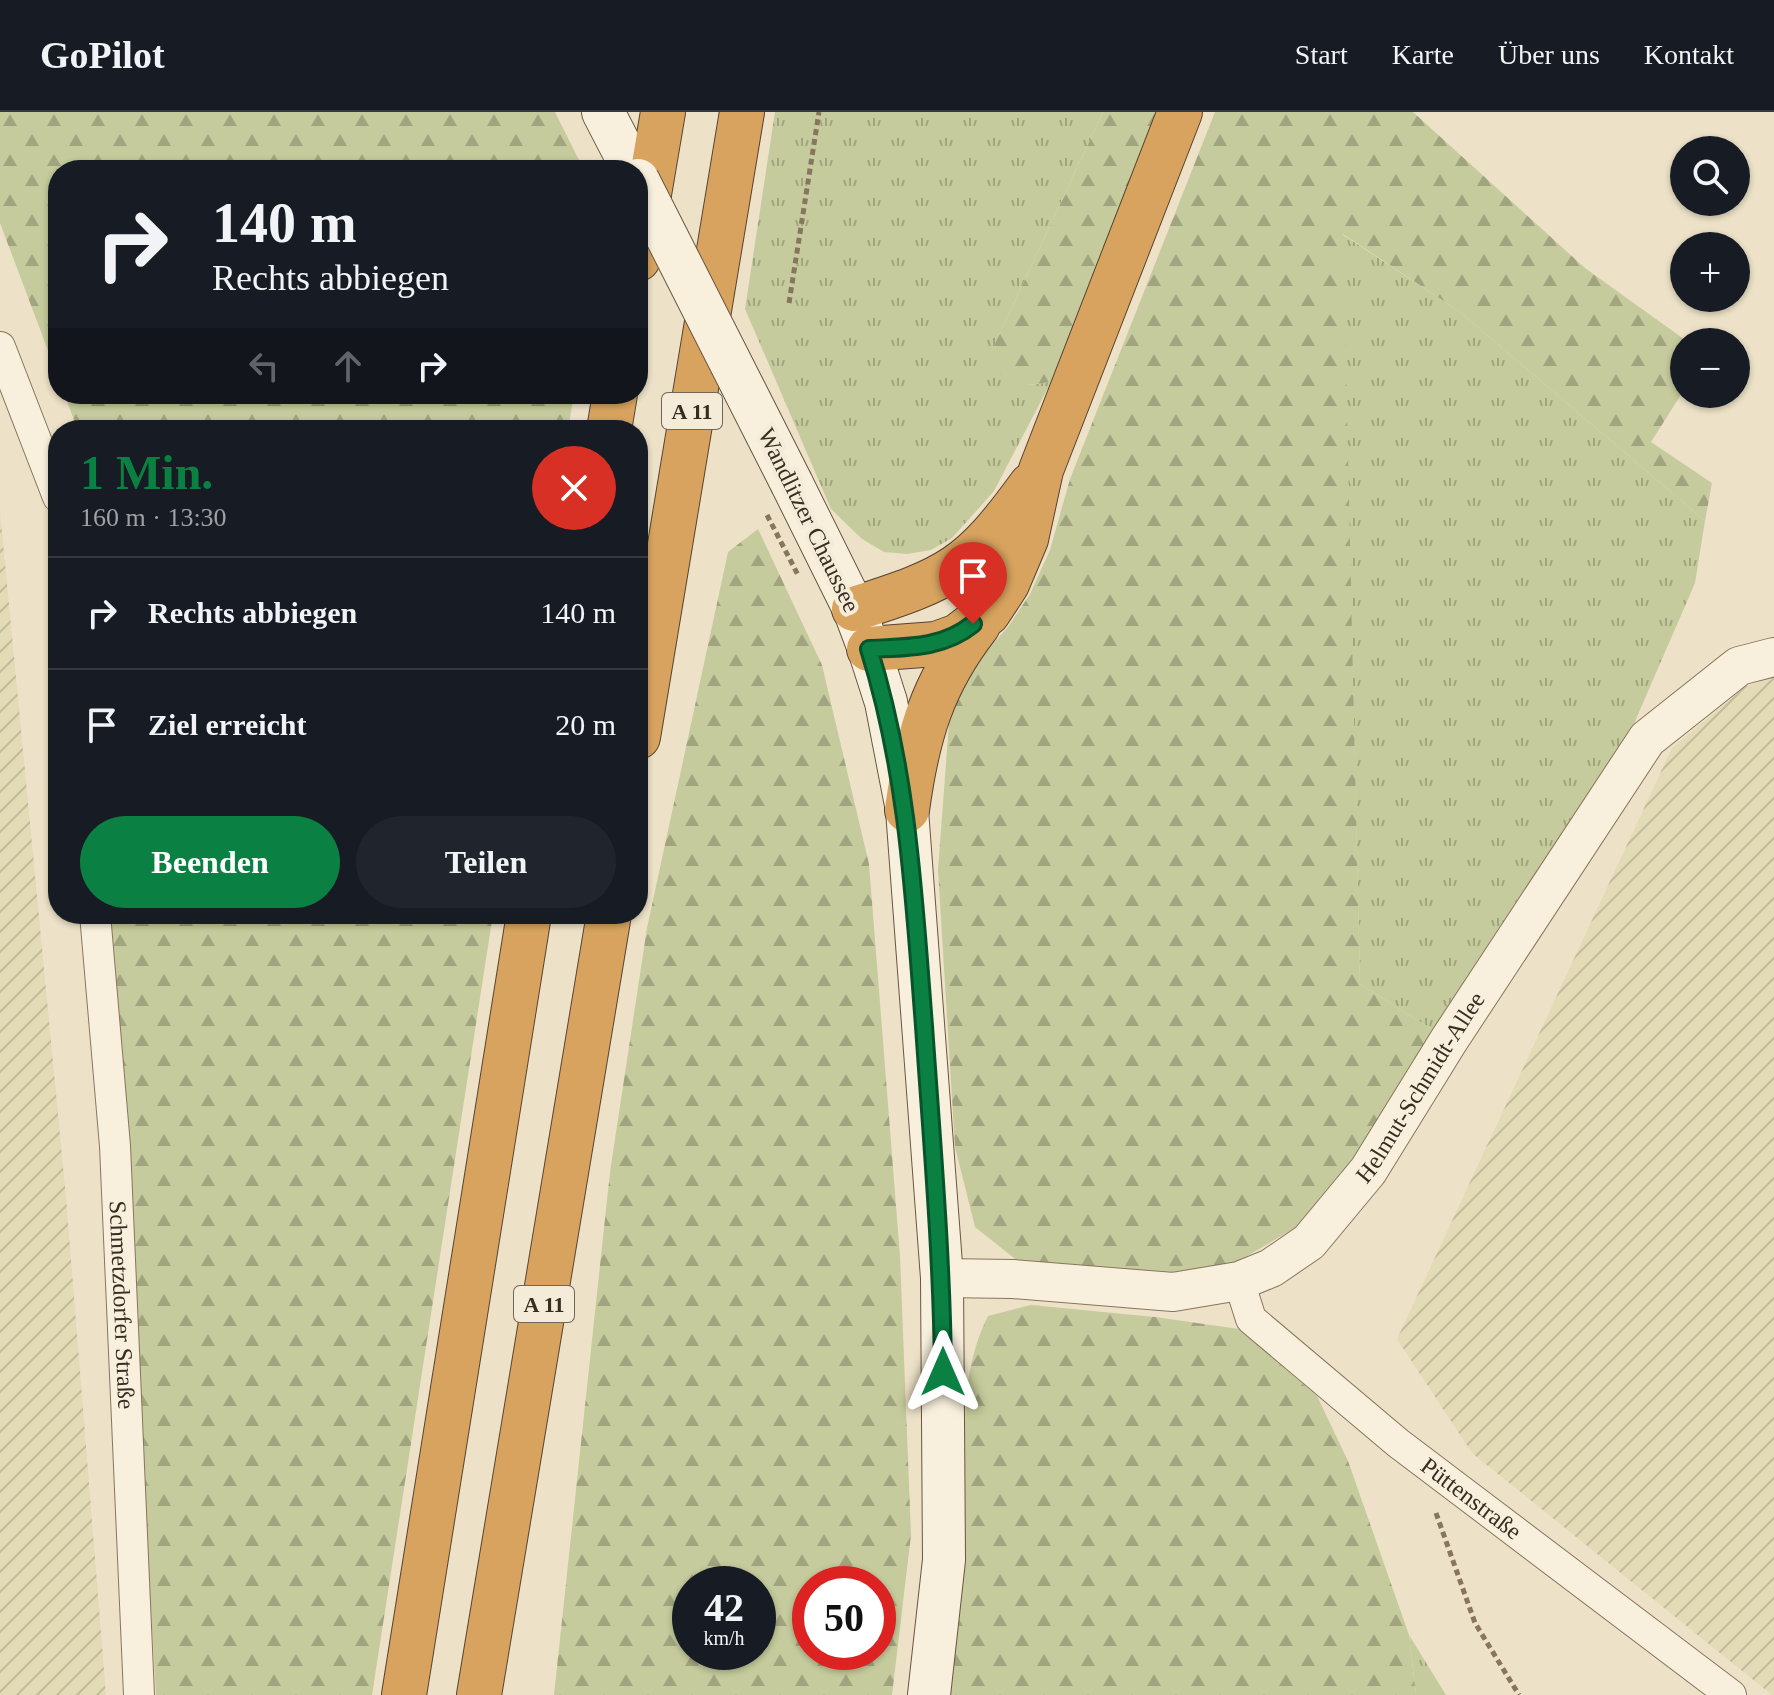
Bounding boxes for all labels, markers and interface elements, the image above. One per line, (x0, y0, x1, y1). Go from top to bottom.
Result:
text: GoPilot (40, 34, 165, 76)
text: Start (1295, 39, 1348, 70)
text: Karte (1392, 39, 1454, 70)
text: Über uns (1498, 39, 1600, 70)
text: Kontakt (1644, 39, 1734, 70)
map controls (1670, 136, 1750, 408)
button: search (1670, 136, 1750, 216)
icon: right (80, 192, 184, 296)
text: 140 m (212, 192, 357, 254)
button: + (1670, 232, 1750, 312)
text: Rechts abbiegen (212, 258, 449, 298)
button: − (1670, 328, 1750, 408)
icon: left (242, 344, 286, 388)
icon: ahead (326, 344, 370, 388)
icon: right (410, 344, 454, 388)
road number: A 11 (662, 393, 722, 429)
street label: Wandlitzer Chaussee (753, 424, 865, 616)
text: 1 Min. (80, 446, 213, 499)
button: close (532, 446, 616, 530)
text: 160 m · 13:30 (80, 503, 227, 532)
pin (939, 542, 1007, 624)
icon: arrive (951, 554, 995, 598)
icon: right (80, 591, 124, 635)
text: Rechts abbiegen (148, 596, 357, 629)
text: 140 m (540, 596, 616, 629)
icon: arrive (80, 703, 124, 747)
text: Ziel erreicht (148, 708, 307, 741)
text: 20 m (555, 708, 616, 741)
button: Beenden (80, 816, 340, 908)
button: Teilen (356, 816, 616, 908)
street label: Helmut-Schmidt-Allee (1351, 987, 1490, 1188)
street label: Schmetzdorfer Straße (104, 1200, 139, 1410)
road number: A 11 (514, 1286, 574, 1322)
position arrow (901, 1330, 985, 1414)
street label: Püttenstraße (1416, 1452, 1526, 1545)
speed limit sign: 50 (792, 1566, 896, 1670)
text: 42 (704, 1585, 744, 1630)
text: km/h (703, 1627, 745, 1649)

